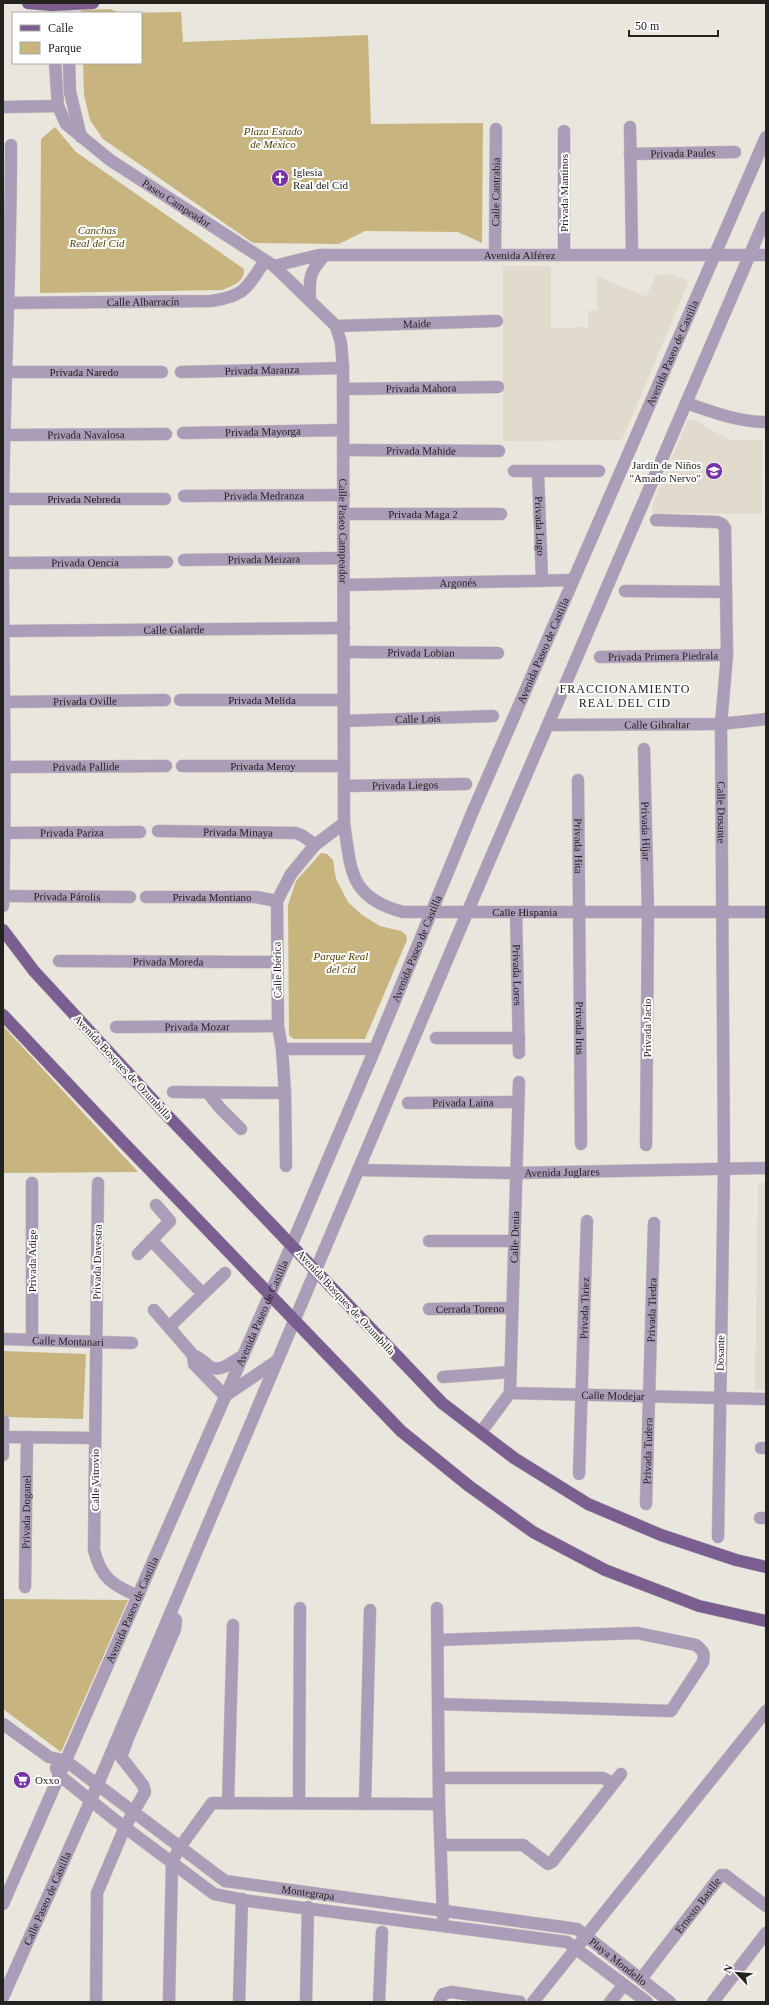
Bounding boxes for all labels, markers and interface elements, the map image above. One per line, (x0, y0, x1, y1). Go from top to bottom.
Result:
legend (12, 12, 142, 64)
scale bar (629, 12, 718, 38)
text: 50 m (635, 19, 660, 33)
text: Calle (48, 21, 73, 35)
text: Parque (48, 41, 81, 55)
park label: Plaza Estado de México (243, 125, 303, 150)
street label: Privada Paules (650, 146, 716, 160)
street label: Privada Mantinos (558, 154, 570, 232)
street label: Calle Cantrabia (489, 157, 502, 226)
place label: Iglesia Real del Cid (293, 166, 348, 191)
church icon: Iglesia Real del Cid (270, 168, 290, 188)
street label: Paseo Campeador (140, 177, 213, 230)
park label: Canchas Real del Cid (69, 224, 125, 249)
street label: Avenida Alférez (484, 249, 556, 261)
street label: Calle Albarracín (107, 295, 180, 308)
street label: Avenida Paseo de Castilla (644, 298, 700, 408)
street label: Maide (403, 317, 431, 330)
street label: Privada Maranza (224, 363, 300, 377)
street label: Privada Naredo (50, 366, 119, 378)
street label: Privada Mahora (386, 382, 456, 394)
street label: Privada Mayorga (225, 425, 301, 438)
street label: Privada Navalosa (47, 428, 125, 441)
street label: Privada Mahide (386, 444, 456, 457)
place label: Jardín de Niños "Amado Nervo" (629, 459, 701, 484)
school or university icon: Jardín de Niños "Amado Nervo" (704, 461, 724, 481)
street label: Calle Paseo Campeador (337, 478, 349, 584)
street label: Privada Medranza (224, 489, 304, 502)
street label: Privada Nebreda (47, 493, 121, 505)
street label: Privada Lugo (533, 496, 547, 556)
street label: Privada Maga 2 (388, 508, 458, 520)
street label: Privada Meizara (228, 553, 300, 565)
street label: Privada Oencia (51, 556, 119, 569)
street label: Argonés (439, 576, 477, 589)
street label: Avenida Paseo de Castilla (515, 595, 571, 705)
street label: Calle Galarde (144, 623, 205, 636)
street label: Privada Lobian (387, 646, 455, 659)
street label: Privada Primera Piedrala (608, 649, 718, 663)
district label: FRACCIONAMIENTO REAL DEL CID (560, 682, 690, 710)
street label: Privada Melida (228, 694, 296, 706)
street label: Privada Oville (53, 695, 117, 707)
street label: Calle Lois (395, 712, 441, 725)
street label: Calle Gibraltar (624, 718, 690, 731)
street label: Privada Pallide (52, 760, 120, 773)
street label: Privada Meroy (230, 760, 296, 772)
street label: Privada Liegos (372, 778, 438, 792)
street label: Calle Dosante (715, 781, 728, 843)
street label: Privada Híjar (639, 801, 653, 861)
street label: Privada Hita (572, 818, 585, 874)
street label: Privada Pariza (40, 826, 104, 839)
street label: Privada Minaya (203, 826, 273, 839)
street label: Privada Párolis (33, 890, 101, 903)
street label: Privada Montiano (172, 891, 252, 903)
street label: Avenida Paseo de Castilla (389, 893, 444, 1004)
street label: Calle Hispania (492, 906, 557, 918)
street label: Calle Ibérica (271, 942, 283, 998)
street label: Privada Lores (511, 944, 524, 1006)
park label: Parque Real del cid (313, 950, 368, 975)
street label: Privada Moreda (133, 955, 203, 968)
street label: Privada Jacio (641, 998, 653, 1057)
street label: Privada Irus (574, 1001, 586, 1055)
street label: Avenida Bosques de Ozumbilla (71, 1012, 175, 1122)
street label: Privada Mozar (164, 1020, 230, 1033)
street label: Privada Laina (432, 1096, 494, 1109)
street label: Avenida Juglares (524, 1165, 600, 1179)
street label: Calle Denia (508, 1211, 521, 1263)
street label: Privada Davestra (90, 1224, 104, 1300)
street label: Privada Adige (26, 1230, 38, 1292)
street label: Avenida Bosques de Ozumbilla (294, 1247, 398, 1357)
street label: Avenida Paseo de Castilla (233, 1258, 290, 1368)
street label: Privada Tiriez (577, 1277, 591, 1339)
street label: Privada Tiedra (645, 1278, 658, 1343)
street label: Cerrada Toreno (436, 1302, 505, 1315)
street label: Calle Montanari (32, 1334, 104, 1348)
street label: Dosante (714, 1335, 726, 1371)
street label: Calle Modejar (581, 1389, 645, 1402)
street label: Privada Tudera (641, 1417, 654, 1485)
street label: Calle Vitrovio (89, 1448, 101, 1511)
street label: Privada Doganel (20, 1475, 32, 1549)
street label: Avenida Paseo de Castilla (103, 1555, 160, 1665)
supermarket icon: Oxxo (12, 1770, 32, 1790)
place label: Oxxo (35, 1774, 60, 1786)
street label: Calle Paseo de Castilla (21, 1850, 73, 1947)
street label: Ernesto Basille (673, 1875, 723, 1935)
street label: Montegrapa (281, 1883, 335, 1902)
street label: Playa Mondello (587, 1935, 650, 1988)
north arrow (717, 1953, 757, 1993)
text: N (721, 1962, 735, 1975)

